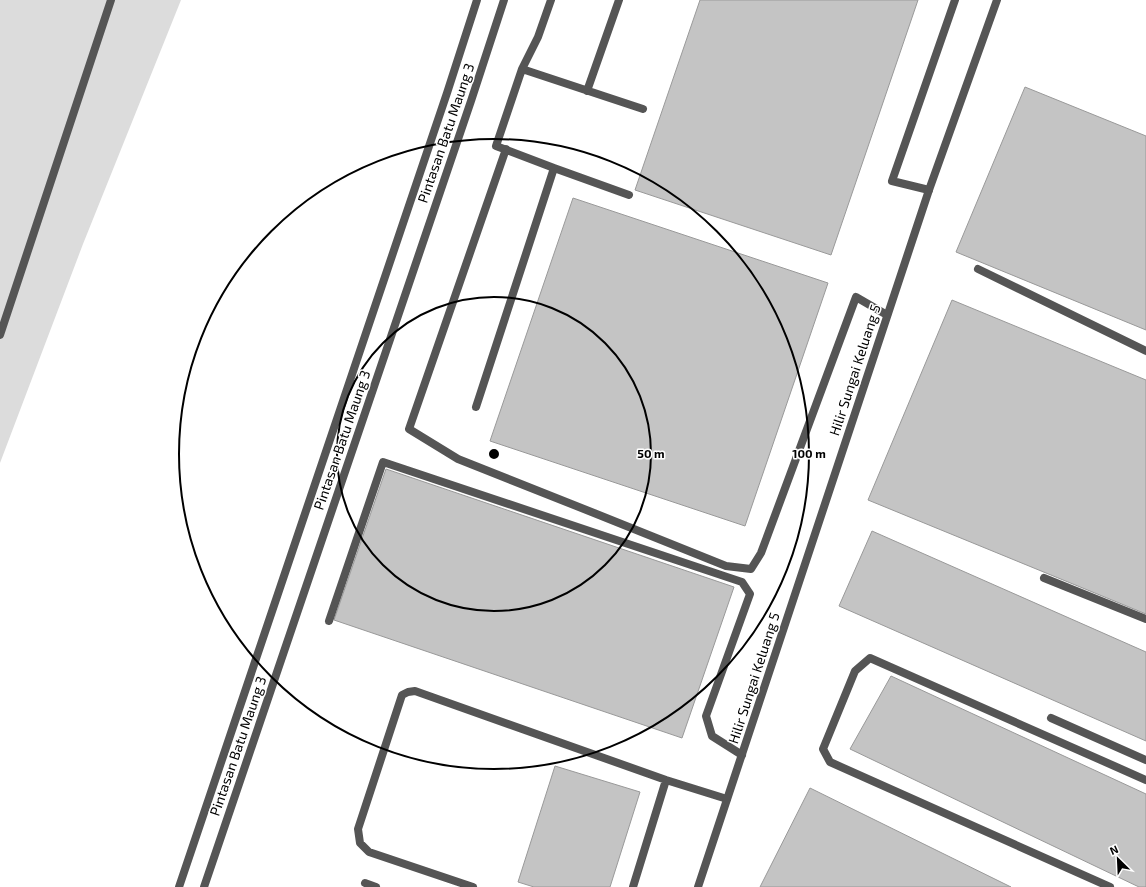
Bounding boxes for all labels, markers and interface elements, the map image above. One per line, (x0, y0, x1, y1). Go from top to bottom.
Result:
street label: Pintasan Batu Maung 3 (414, 61, 477, 205)
street label: Hilir Sungai Keluang 5 (825, 302, 884, 438)
street label: Pintasan Batu Maung 3 (310, 368, 373, 512)
text: 50 m (637, 446, 665, 460)
text: 100 m (792, 446, 826, 460)
centre of rings (487, 447, 501, 461)
street label: Hilir Sungai Keluang 5 (724, 610, 783, 746)
street label: Pintasan Batu Maung 3 (206, 674, 269, 818)
north arrow (1098, 839, 1138, 879)
text: N (1107, 842, 1120, 857)

